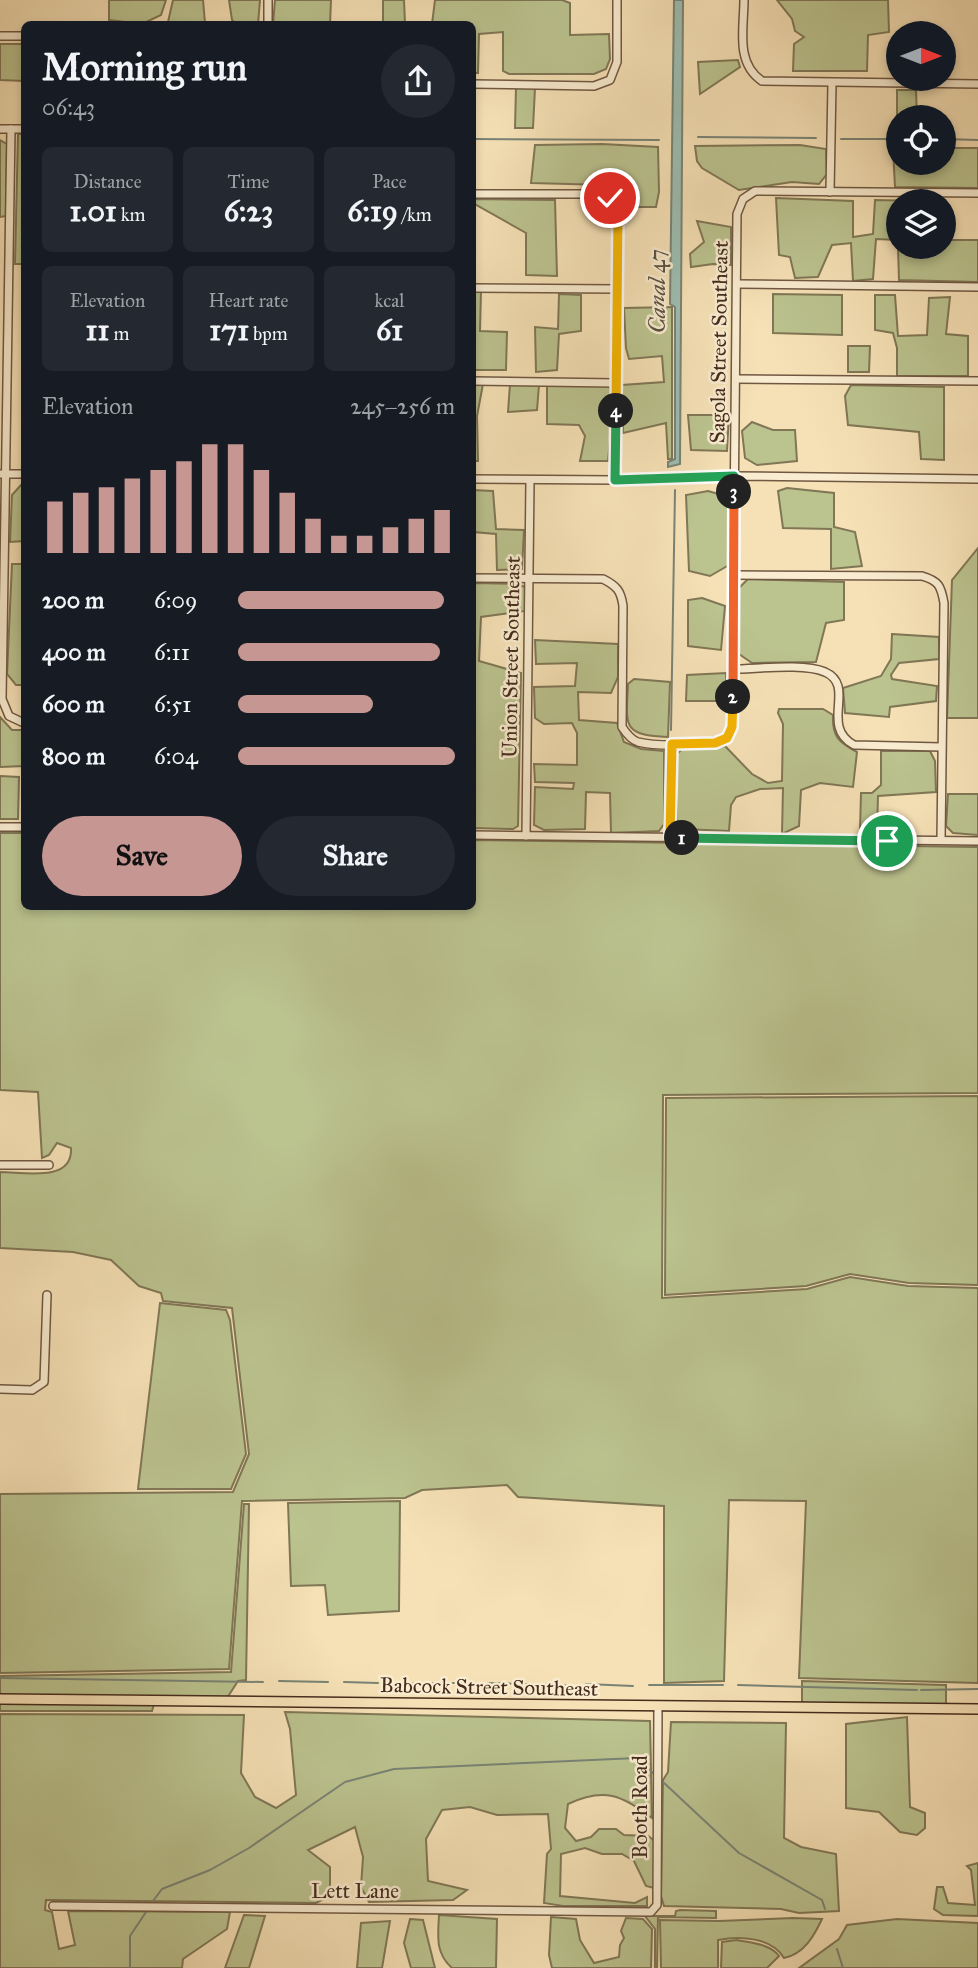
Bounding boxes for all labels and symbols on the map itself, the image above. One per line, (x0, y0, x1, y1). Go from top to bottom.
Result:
north arrow (886, 21, 956, 91)
pin (580, 168, 640, 228)
street label: Sagola Street Southeast (704, 240, 734, 444)
water label: Canal 47 (643, 249, 671, 333)
pin: 4 (598, 394, 634, 428)
pin: 3 (716, 475, 752, 510)
street label: Union Street Southeast (496, 555, 526, 758)
pin: 2 (716, 680, 750, 714)
pin (857, 811, 917, 871)
pin: 1 (664, 820, 700, 856)
street label: Babcock Street Southeast (380, 1672, 599, 1702)
street label: Booth Road (627, 1755, 653, 1859)
street label: Lett Lane (311, 1878, 399, 1904)

